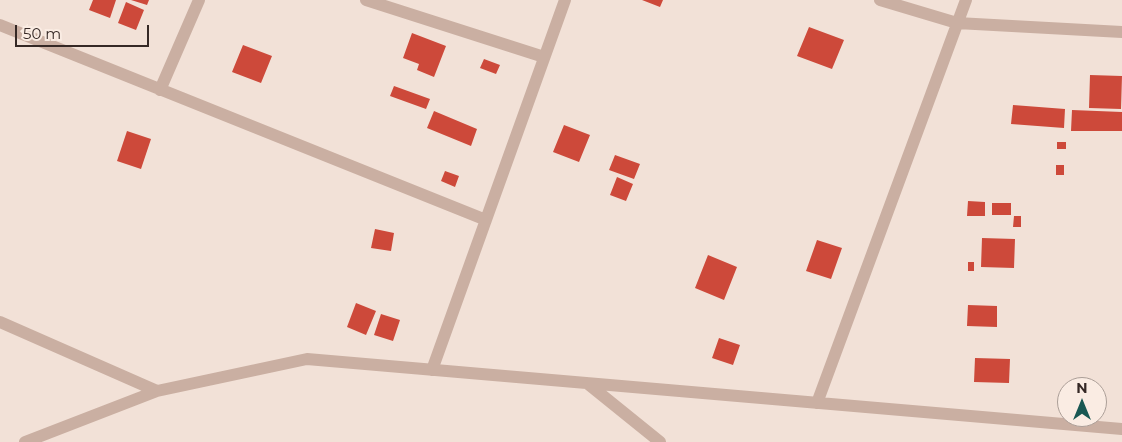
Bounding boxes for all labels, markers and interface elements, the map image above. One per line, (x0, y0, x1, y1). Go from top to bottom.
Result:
scale bar (18, 15, 151, 47)
text: 50 m (23, 24, 61, 43)
north arrow (1057, 377, 1107, 427)
text: N (1076, 379, 1088, 397)

